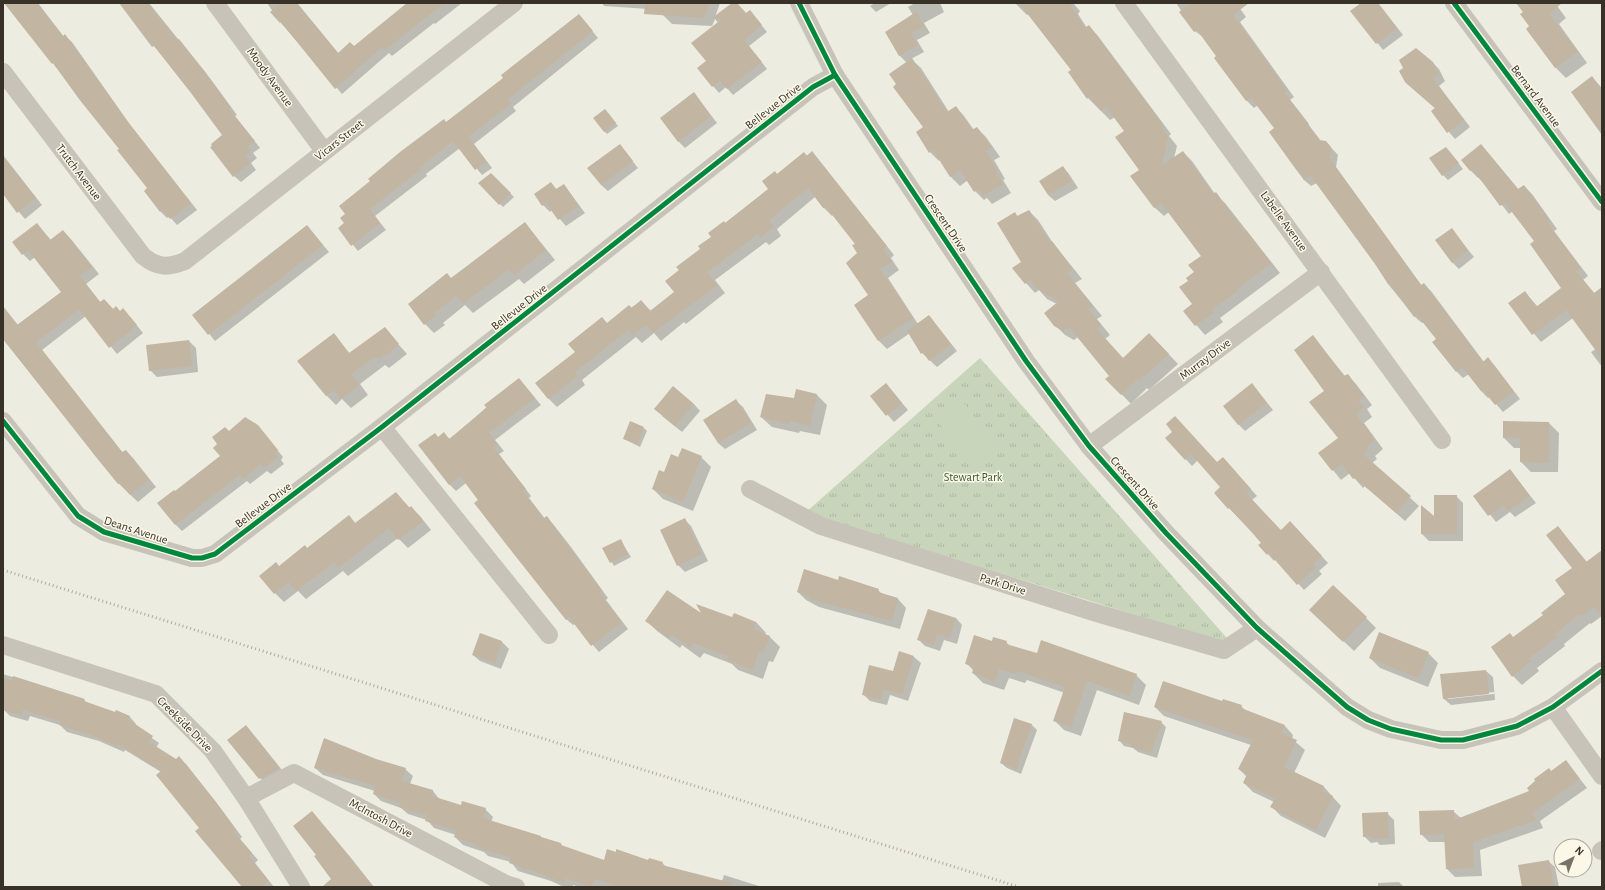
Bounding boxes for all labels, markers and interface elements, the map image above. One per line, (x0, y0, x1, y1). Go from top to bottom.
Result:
street label: Moody Avenue (244, 45, 295, 109)
street label: Bernard Avenue (1509, 63, 1563, 129)
street label: Bellevue Drive (743, 81, 803, 131)
street label: Vicars Street (312, 117, 366, 163)
street label: Trutch Avenue (54, 142, 104, 202)
street label: Labelle Avenue (1258, 189, 1310, 253)
street label: Crescent Drive (922, 192, 970, 254)
street label: Bellevue Drive (489, 282, 549, 332)
street label: Murray Drive (1177, 336, 1233, 383)
street label: Crescent Drive (1108, 454, 1162, 512)
park label: Stewart Park (944, 471, 1003, 483)
street label: Bellevue Drive (233, 480, 293, 530)
street label: Deans Avenue (103, 514, 169, 546)
street label: Park Drive (978, 571, 1028, 597)
street label: Creekside Drive (155, 694, 215, 754)
street label: McIntosh Drive (347, 796, 415, 840)
north arrow (1553, 838, 1593, 878)
text: N (1573, 844, 1586, 858)

